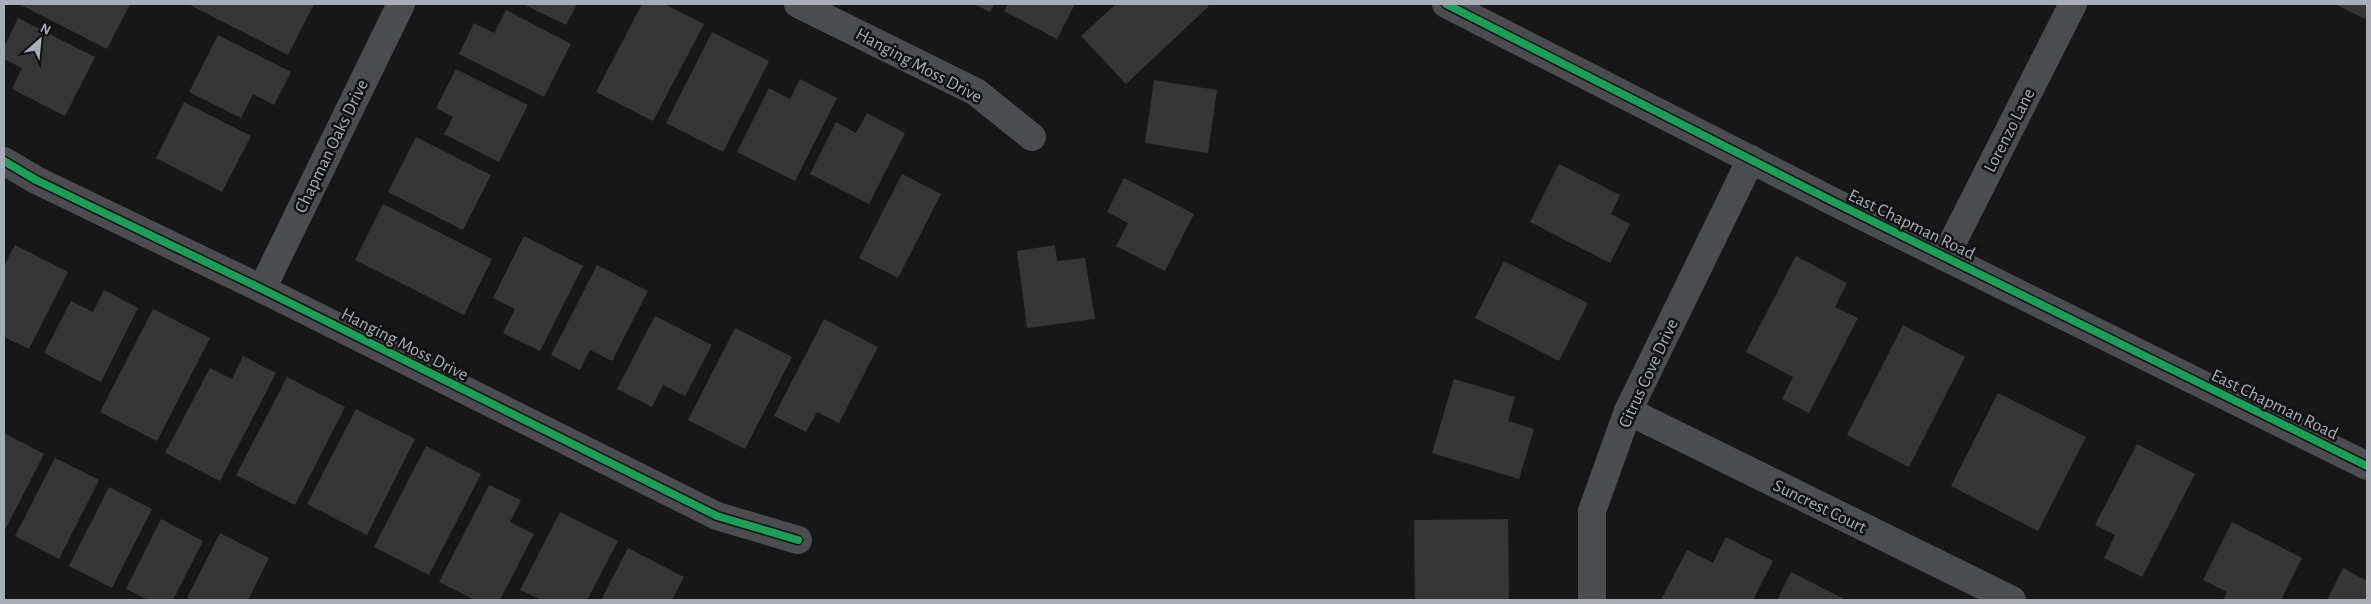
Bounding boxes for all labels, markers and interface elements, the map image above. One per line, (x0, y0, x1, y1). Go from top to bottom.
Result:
north arrow (15, 15, 65, 65)
text: N (38, 21, 53, 38)
street label: Hanging Moss Drive (853, 25, 985, 107)
street label: Chapman Oaks Drive (292, 77, 372, 216)
street label: Lorenzo Lane (1981, 86, 2039, 175)
street label: East Chapman Road (1845, 186, 1978, 263)
street label: Hanging Moss Drive (338, 305, 471, 385)
street label: Citrus Cove Drive (1616, 316, 1682, 431)
street label: East Chapman Road (2208, 366, 2341, 443)
street label: Suncrest Court (1770, 477, 1869, 537)

